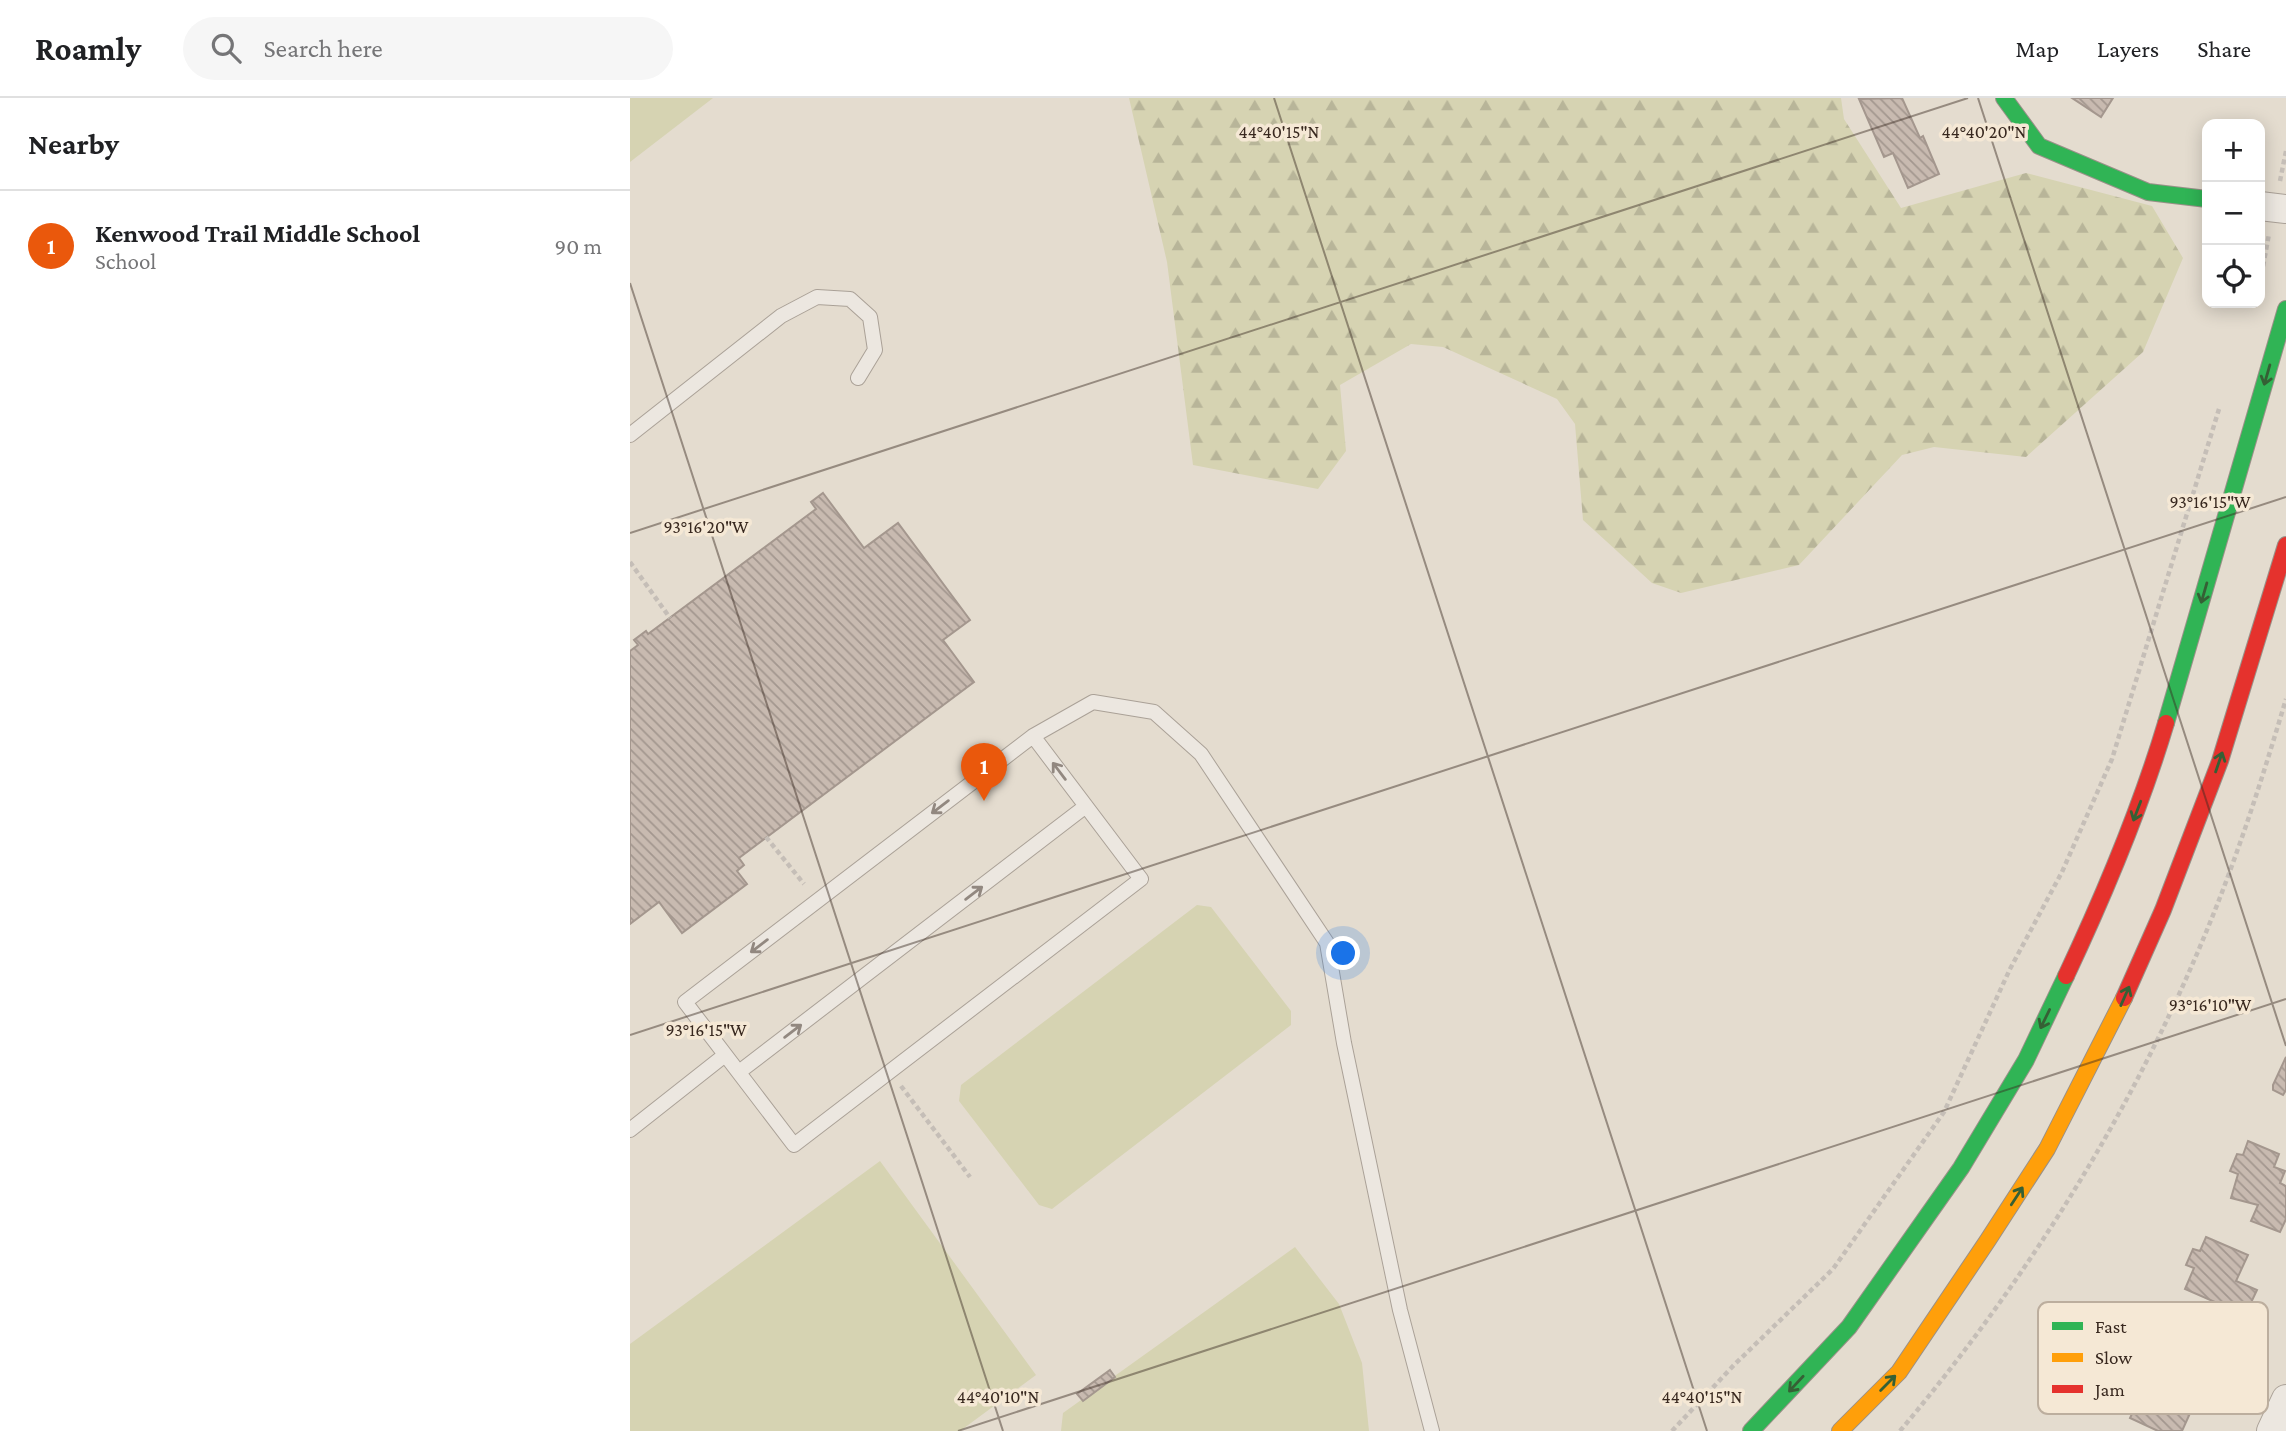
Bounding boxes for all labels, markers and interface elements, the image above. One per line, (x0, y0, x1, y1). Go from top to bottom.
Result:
search box (183, 17, 673, 80)
icon: search (207, 29, 245, 67)
text: Roamly (35, 30, 141, 67)
text: Search here (263, 34, 383, 63)
text: Map (2015, 35, 2059, 62)
text: Layers (2097, 35, 2159, 62)
text: Share (2197, 35, 2251, 62)
map controls (2202, 119, 2265, 308)
button: + (2202, 119, 2265, 182)
text: 44°40'15"N (1239, 122, 1320, 142)
text: 44°40'20"N (1942, 122, 2027, 142)
text: Nearby (28, 127, 119, 160)
button: − (2202, 182, 2265, 245)
text: Kenwood Trail Middle School (95, 219, 420, 248)
text: 1 (47, 233, 55, 259)
text: 90 m (555, 233, 602, 259)
button: locate (2202, 245, 2265, 308)
text: School (95, 248, 156, 274)
one-way arrow (2260, 363, 2273, 386)
text: 93°16'15"W (2169, 492, 2251, 512)
text: 93°16'20"W (663, 517, 749, 537)
one-way arrow (2196, 582, 2209, 604)
pin: 1 (961, 743, 1007, 801)
one-way arrow (2213, 751, 2226, 773)
one-way arrow (1052, 762, 1067, 781)
one-way arrow (2130, 799, 2143, 821)
one-way arrow (931, 800, 949, 815)
one-way arrow (964, 885, 982, 900)
your location (1326, 936, 1360, 970)
one-way arrow (750, 938, 769, 953)
one-way arrow (2119, 986, 2132, 1007)
text: 93°16'10"W (2169, 995, 2252, 1015)
one-way arrow (2038, 1008, 2052, 1029)
text: 93°16'15"W (665, 1020, 747, 1040)
one-way arrow (783, 1023, 802, 1038)
one-way arrow (2010, 1186, 2024, 1206)
legend (2038, 1302, 2268, 1414)
text: Fast (2095, 1316, 2127, 1337)
text: Slow (2095, 1347, 2132, 1368)
one-way arrow (1879, 1374, 1896, 1391)
one-way arrow (1787, 1375, 1804, 1392)
text: Jam (2093, 1379, 2125, 1400)
text: 44°40'10"N (957, 1387, 1039, 1407)
text: 44°40'15"N (1662, 1387, 1743, 1407)

